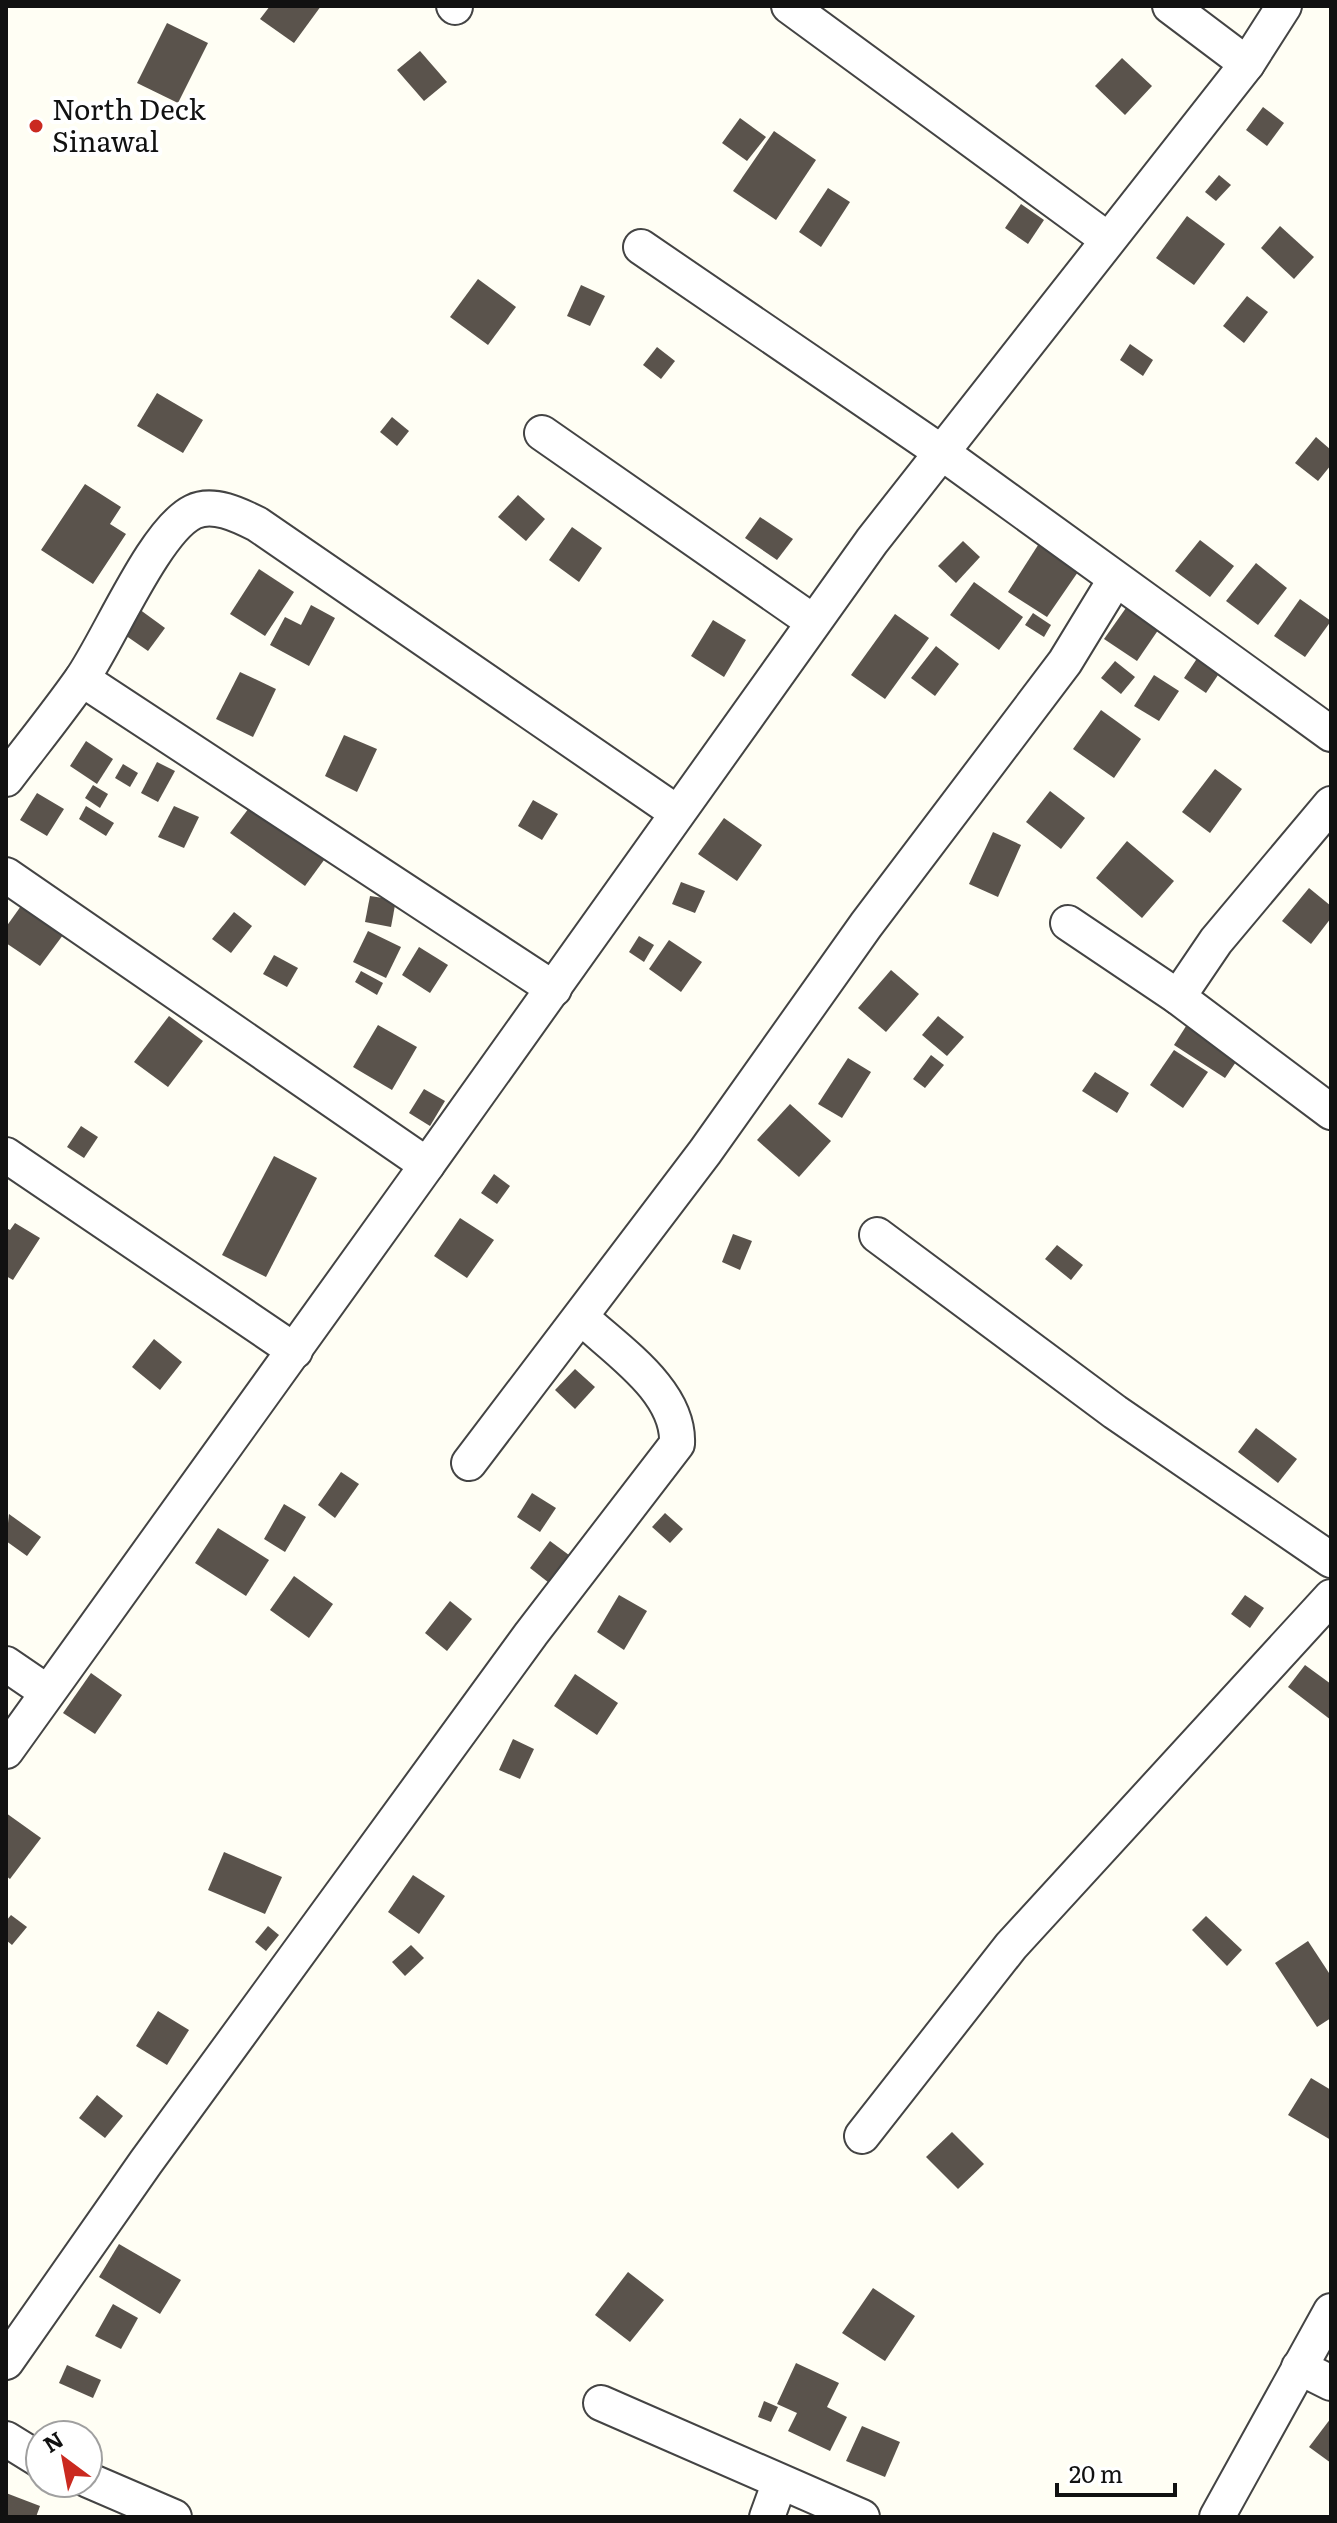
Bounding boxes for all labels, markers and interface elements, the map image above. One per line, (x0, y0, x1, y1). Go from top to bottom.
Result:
place label: North Deck Sinawal (52, 87, 207, 161)
marker: North Deck Sinawal (27, 117, 45, 135)
north arrow (24, 2419, 104, 2499)
text: N (36, 2422, 69, 2460)
scale bar (1057, 2447, 1175, 2497)
text: 20 m (1069, 2455, 1123, 2490)

